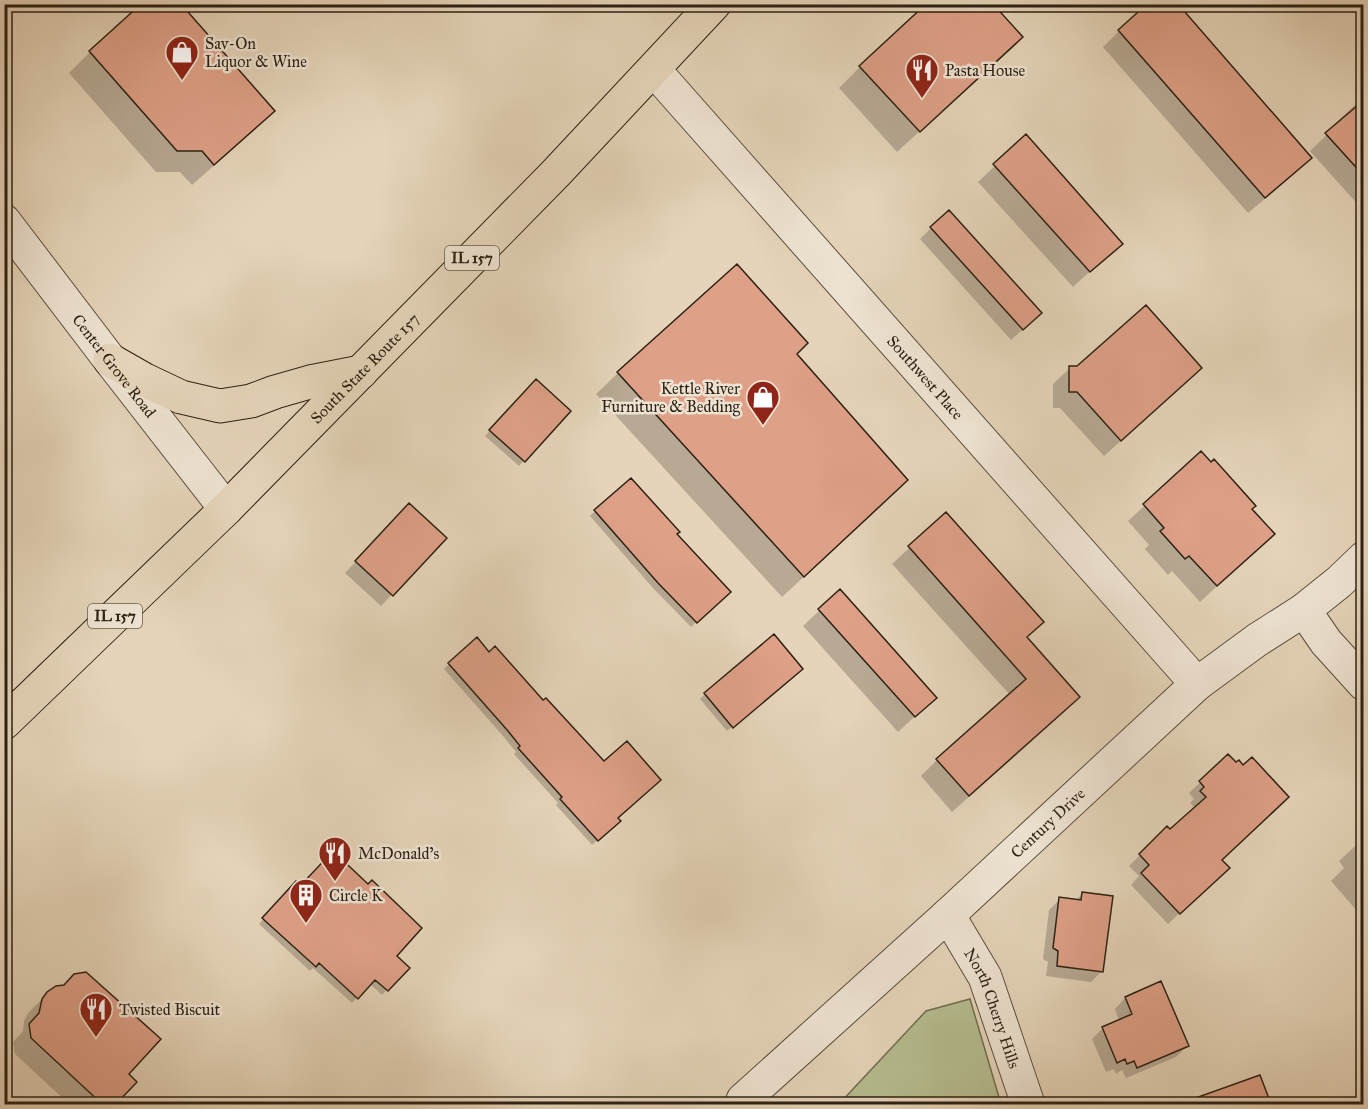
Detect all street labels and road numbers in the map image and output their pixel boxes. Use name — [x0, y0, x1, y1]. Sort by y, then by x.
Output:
road number: IL 157 — [445, 246, 499, 270]
street label: South State Route 157 — [306, 309, 423, 428]
street label: Center Grove Road — [68, 310, 160, 421]
street label: Southwest Place — [883, 331, 968, 424]
road number: IL 157 — [88, 604, 142, 628]
street label: Century Drive — [1007, 784, 1089, 862]
street label: North Cherry Hills — [960, 945, 1024, 1071]

